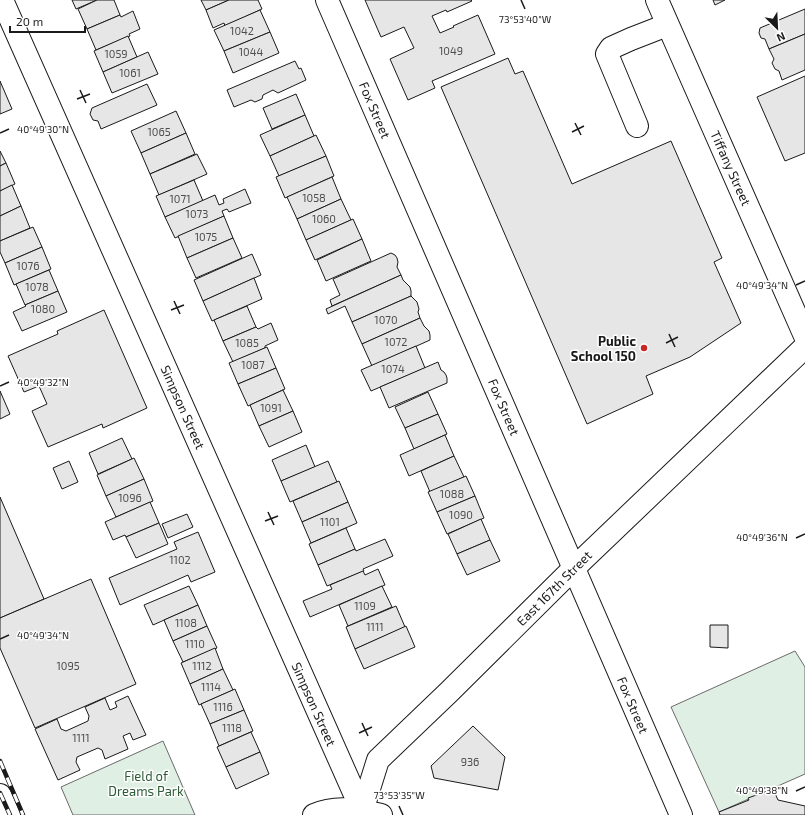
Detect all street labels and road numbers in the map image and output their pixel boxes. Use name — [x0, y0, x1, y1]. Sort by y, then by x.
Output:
street label: Fox Street — [356, 79, 394, 141]
street label: Tiffany Street — [707, 128, 755, 208]
street label: Simpson Street — [157, 363, 209, 451]
street label: Fox Street — [485, 376, 523, 438]
street label: East 167th Street — [513, 547, 595, 629]
street label: Simpson Street — [288, 660, 340, 748]
street label: Fox Street — [614, 674, 652, 736]

